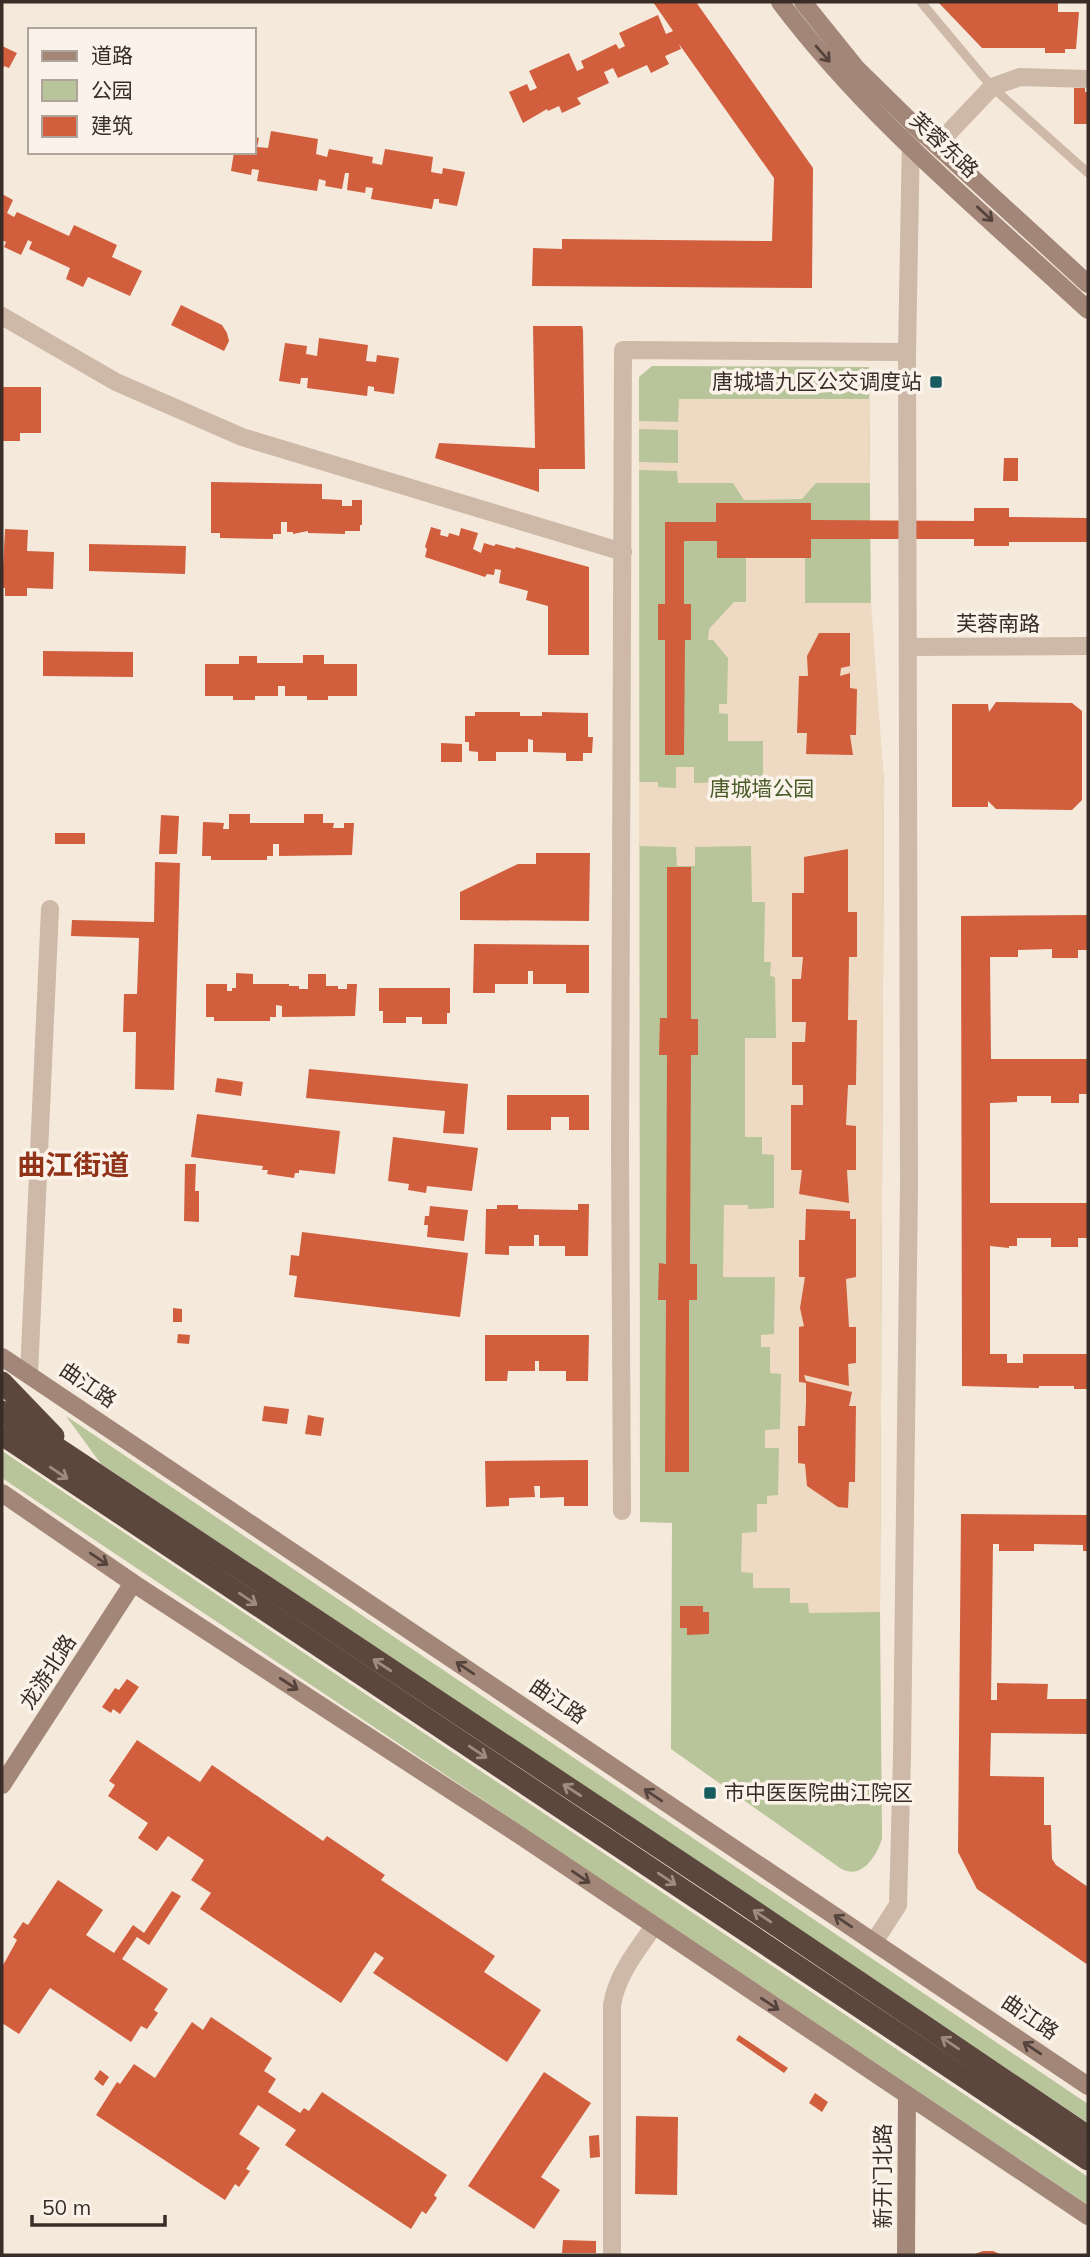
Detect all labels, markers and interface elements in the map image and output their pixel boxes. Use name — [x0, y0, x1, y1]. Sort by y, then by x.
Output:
legend — [28, 28, 256, 154]
text: 道路 — [91, 42, 133, 68]
one-way arrow — [815, 45, 831, 63]
text: 公园 — [91, 77, 133, 103]
street label: 芙蓉东路 — [905, 106, 984, 182]
text: 建筑 — [91, 112, 133, 138]
one-way arrow — [976, 206, 993, 223]
place label: 唐城墙九区公交调度站 — [712, 368, 922, 394]
marker: 唐城墙九区公交调度站 — [928, 374, 944, 390]
street label: 芙蓉南路 — [956, 610, 1040, 636]
park label: 唐城墙公园 — [710, 775, 815, 801]
district label: 曲江街道 — [17, 1147, 129, 1182]
street label: 曲江路 — [55, 1356, 122, 1413]
one-way arrow — [48, 1466, 68, 1480]
one-way arrow — [89, 1552, 108, 1566]
one-way arrow — [238, 1592, 257, 1606]
street label: 龙游北路 — [13, 1629, 81, 1714]
one-way arrow — [373, 1657, 393, 1671]
one-way arrow — [456, 1661, 475, 1675]
street label: 曲江路 — [525, 1672, 592, 1729]
one-way arrow — [278, 1678, 298, 1692]
one-way arrow — [467, 1746, 487, 1760]
place label: 市中医医院曲江院区 — [724, 1779, 913, 1805]
one-way arrow — [563, 1783, 582, 1797]
marker: 市中医医院曲江院区 — [702, 1785, 718, 1801]
one-way arrow — [644, 1788, 664, 1802]
one-way arrow — [571, 1870, 590, 1884]
one-way arrow — [657, 1872, 676, 1886]
one-way arrow — [753, 1909, 772, 1923]
one-way arrow — [833, 1914, 853, 1928]
street label: 曲江路 — [997, 1988, 1064, 2045]
one-way arrow — [760, 1997, 779, 2011]
one-way arrow — [941, 2036, 961, 2050]
one-way arrow — [1022, 2041, 1042, 2055]
street label: 新开门北路 — [869, 2124, 895, 2229]
scale bar — [32, 2184, 164, 2228]
text: 50 m — [42, 2194, 91, 2220]

